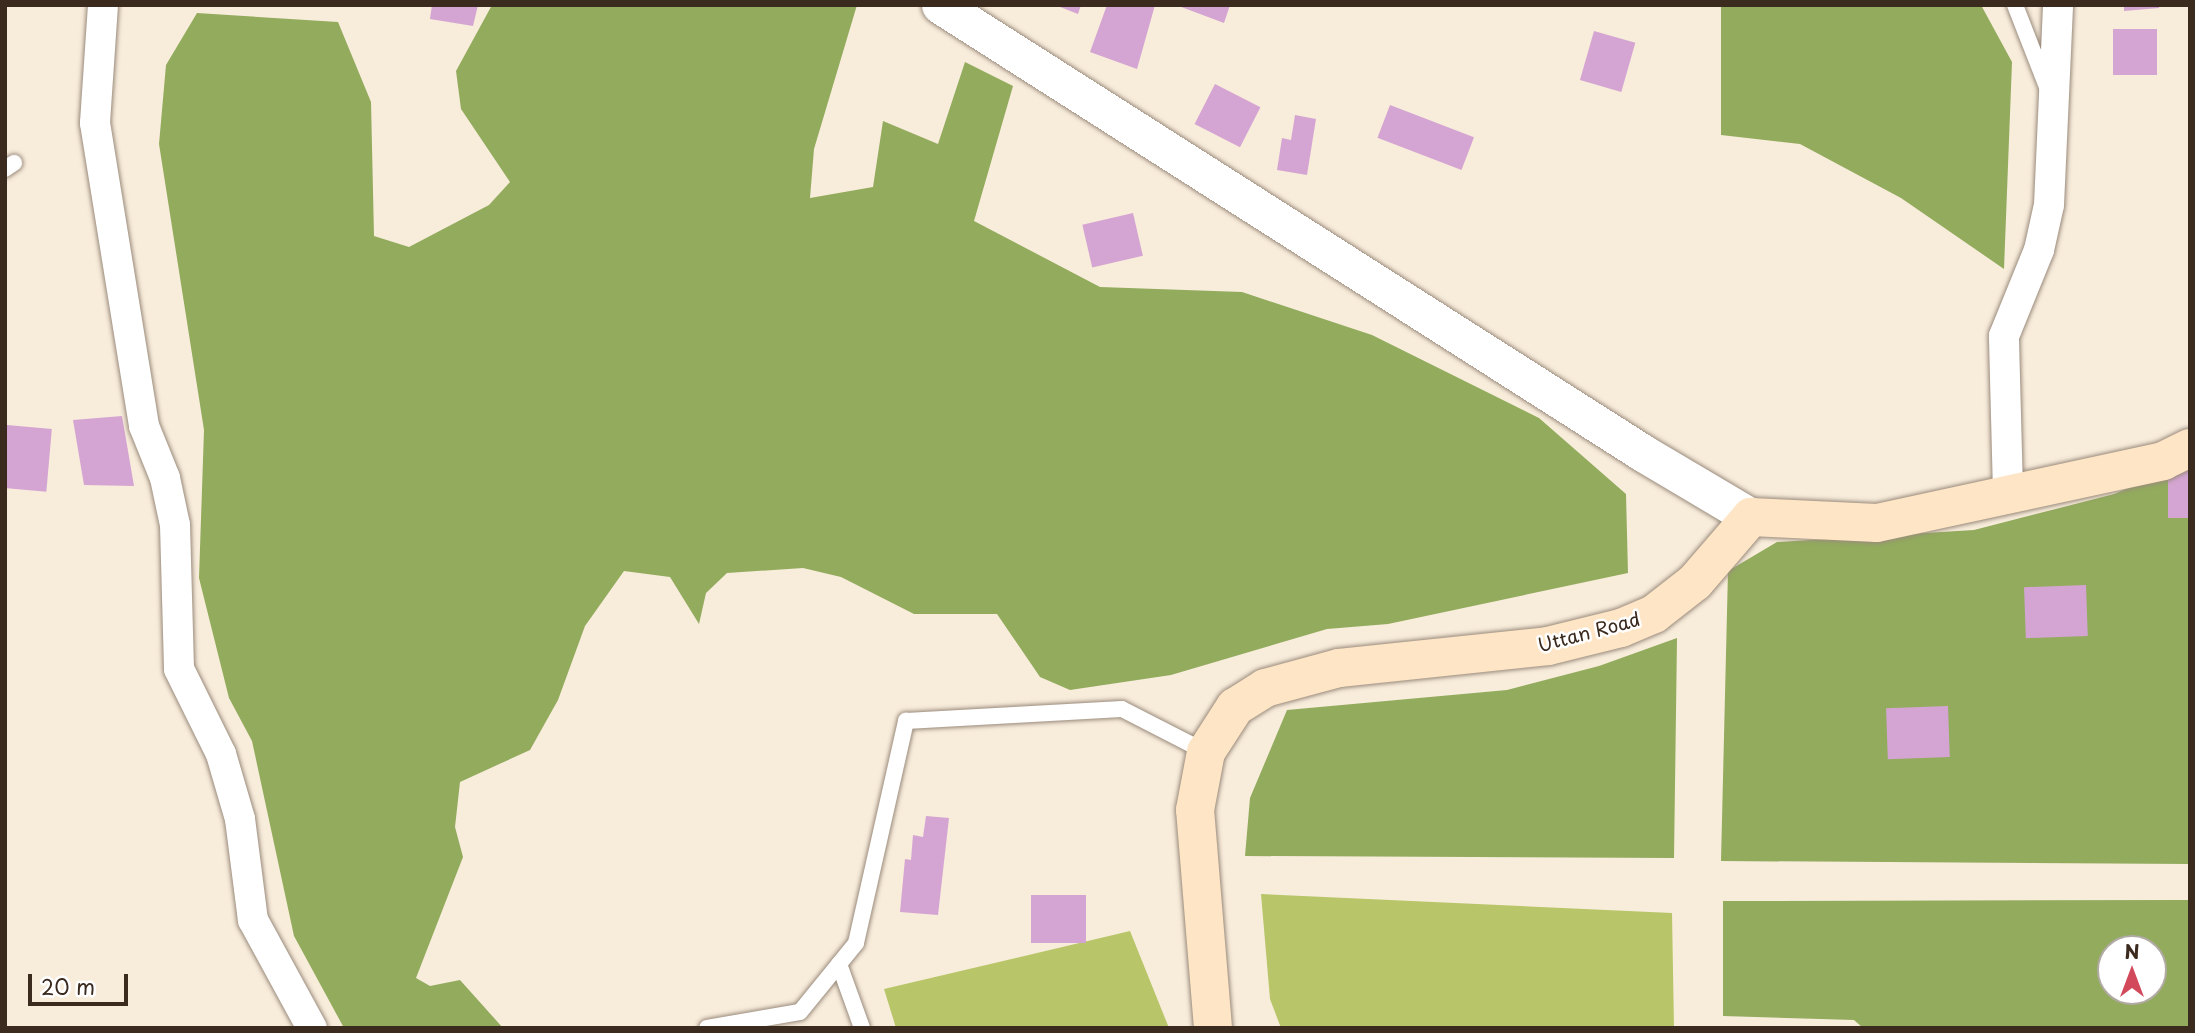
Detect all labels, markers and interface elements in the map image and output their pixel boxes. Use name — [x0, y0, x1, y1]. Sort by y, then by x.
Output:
street label: Uttan Road — [1535, 607, 1643, 657]
north arrow — [2097, 935, 2167, 1005]
text: N — [2124, 937, 2140, 965]
scale bar — [32, 960, 131, 1004]
text: 20 m — [41, 970, 95, 1002]

